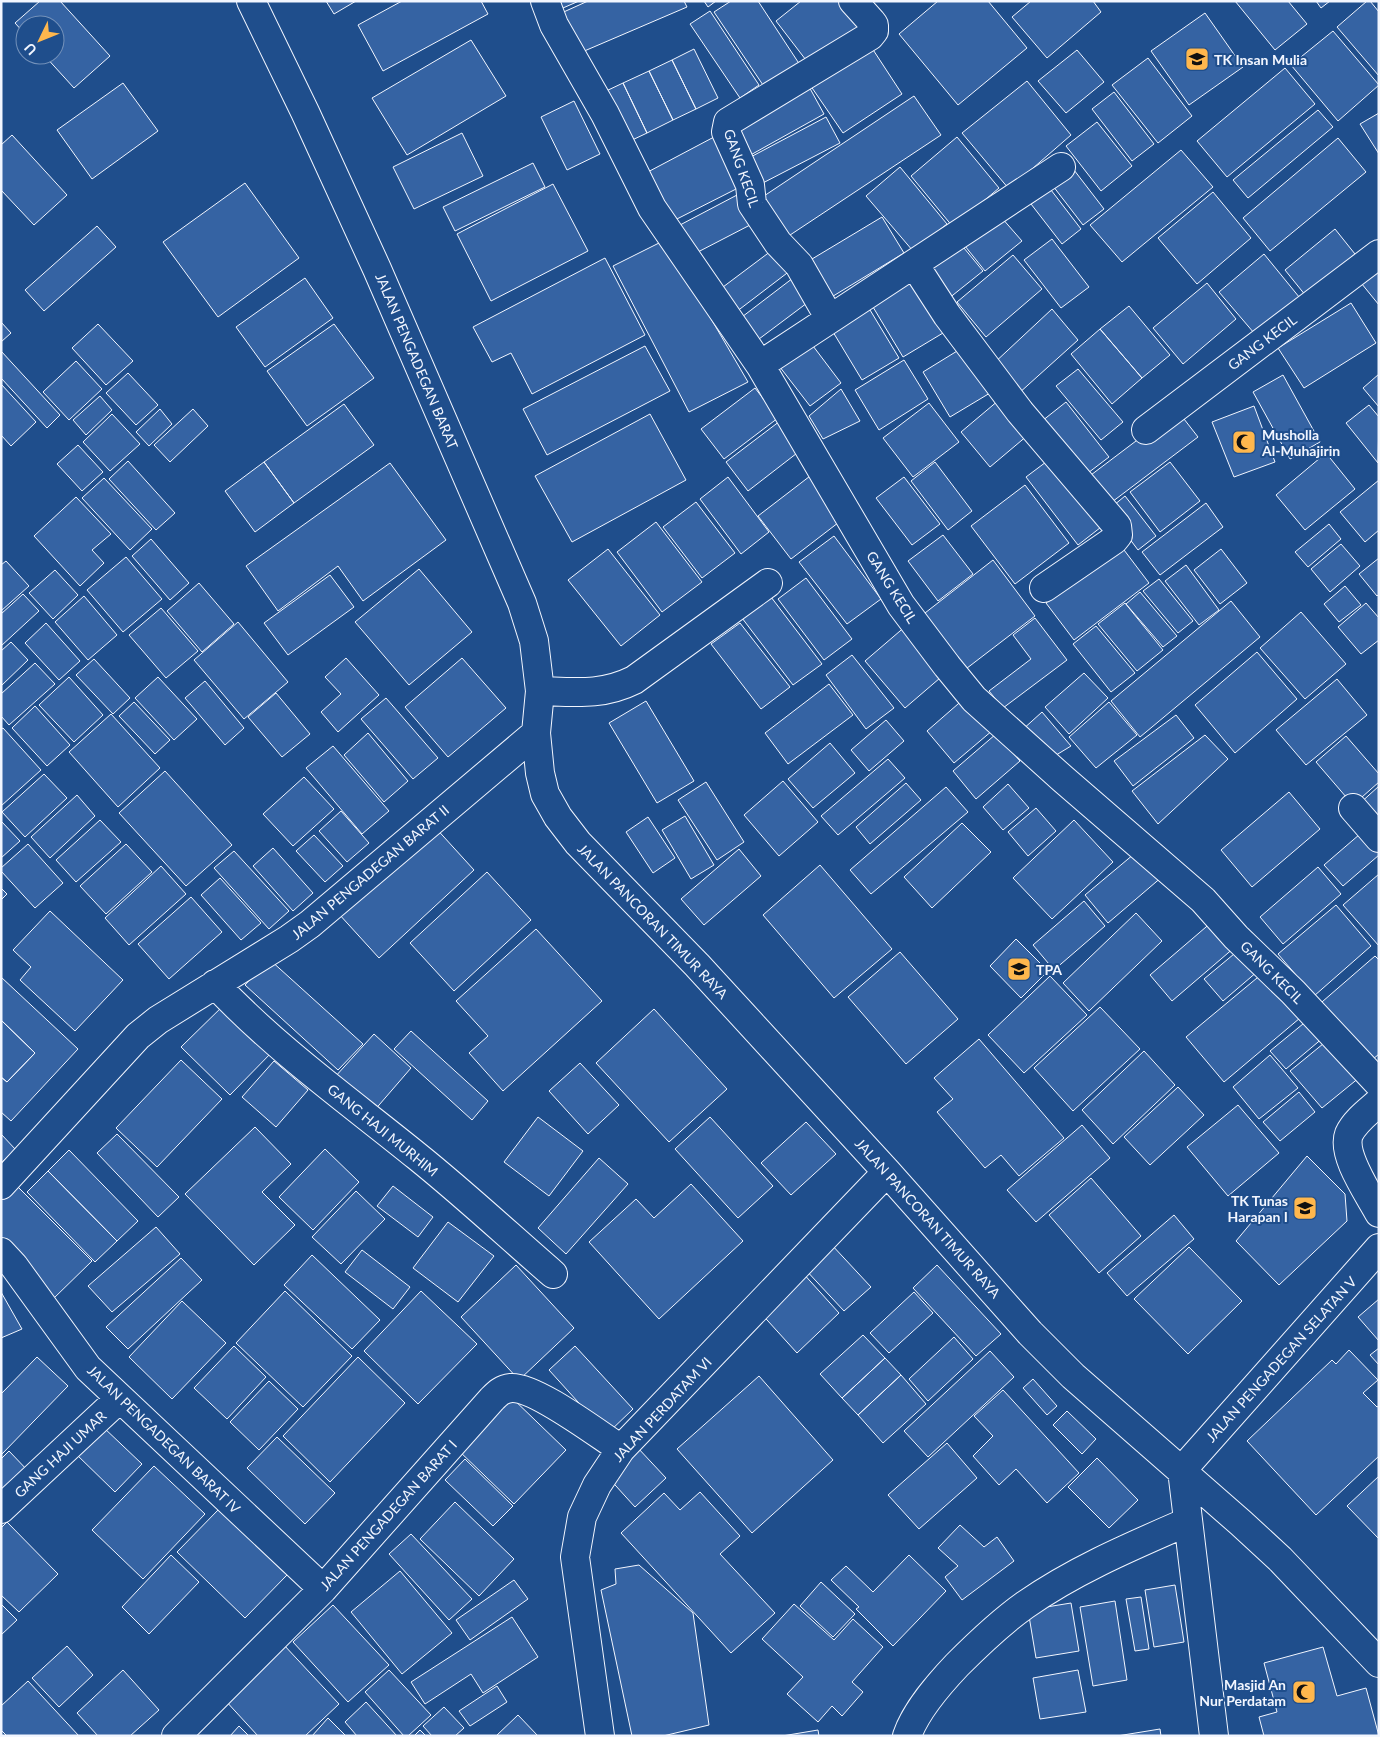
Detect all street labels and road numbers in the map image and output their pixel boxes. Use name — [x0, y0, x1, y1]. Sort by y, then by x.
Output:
street label: GANG KECIL — [721, 127, 763, 209]
street label: JALAN PENGADEGAN BARAT — [372, 271, 462, 452]
street label: GANG KECIL — [1224, 311, 1300, 373]
street label: GANG KECIL — [863, 548, 921, 626]
street label: JALAN PENGADEGAN BARAT II — [288, 801, 452, 943]
street label: JALAN PANCORAN TIMUR RAYA — [574, 840, 732, 1002]
street label: GANG KECIL — [1237, 937, 1307, 1007]
street label: GANG HAJI MURHIM — [324, 1080, 442, 1180]
street label: JALAN PANCORAN TIMUR RAYA — [852, 1135, 1005, 1302]
street label: JALAN PENGADEGAN SELATAN V — [1202, 1272, 1360, 1445]
street label: JALAN PERDATAM VI — [609, 1353, 715, 1465]
street label: JALAN PENGADEGAN BARAT IV — [84, 1361, 244, 1517]
street label: GANG HAJI UMAR — [11, 1407, 110, 1501]
street label: JALAN PENGADEGAN BARAT I — [316, 1436, 460, 1594]

